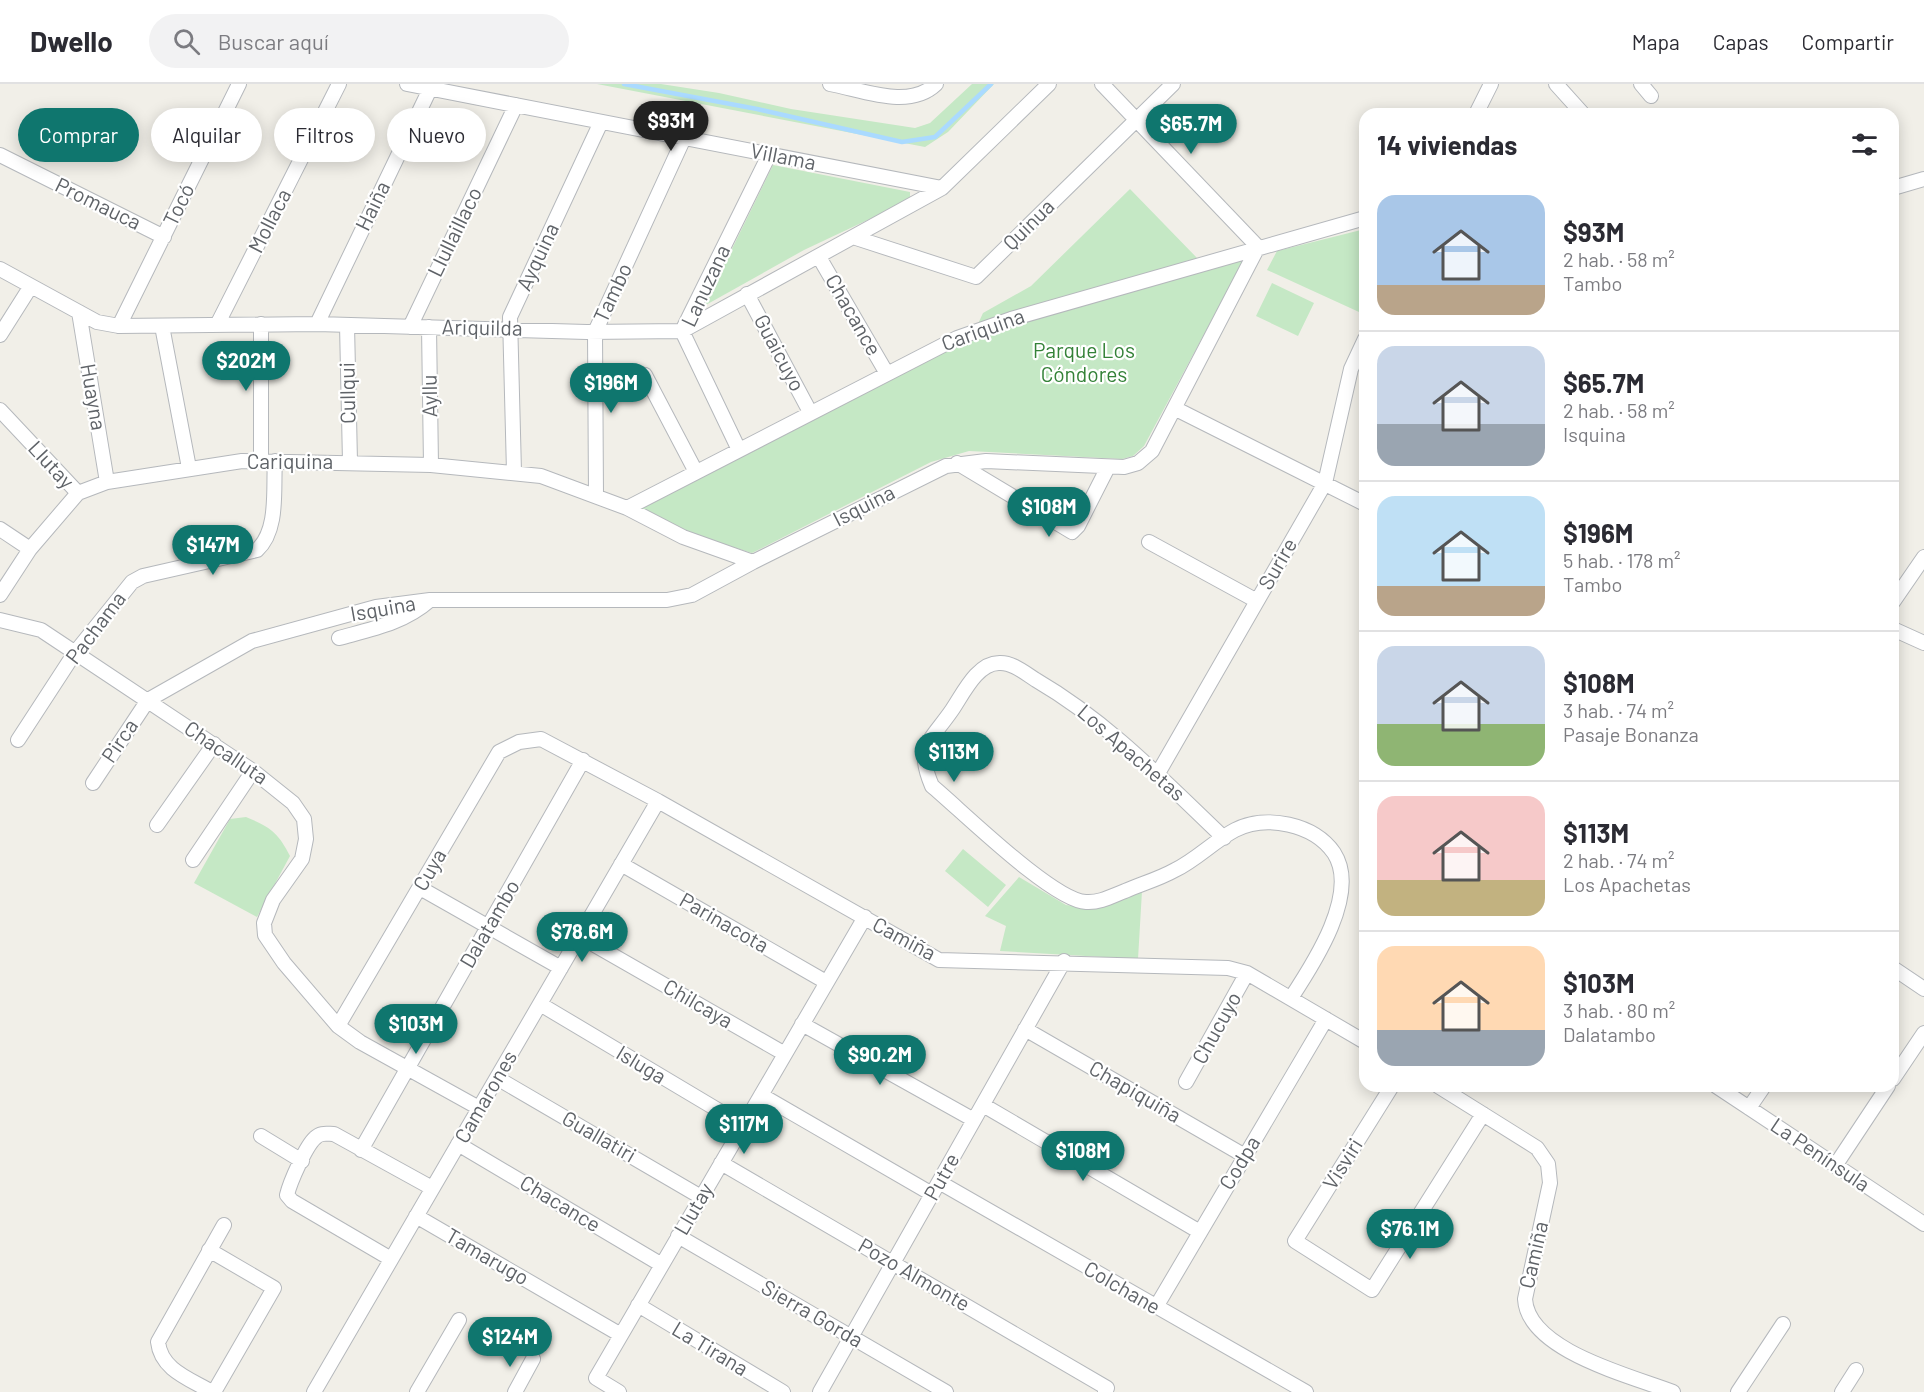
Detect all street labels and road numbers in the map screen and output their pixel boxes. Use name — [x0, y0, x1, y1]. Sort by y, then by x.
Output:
street label: Villama — [748, 137, 818, 174]
street label: Promauca — [52, 171, 146, 234]
street label: Haiña — [349, 177, 394, 234]
street label: Tocó — [157, 179, 199, 230]
street label: Llullaillaco — [421, 183, 486, 280]
street label: Mollaca — [242, 184, 295, 257]
street label: Quinua — [997, 193, 1059, 255]
street label: Ayquina — [510, 219, 563, 294]
street label: Lanuzana — [675, 240, 734, 330]
street label: Tambo — [587, 259, 636, 326]
street label: Chacance — [821, 269, 888, 359]
street label: Cariquina — [938, 302, 1027, 355]
street label: Guaicuyo — [750, 310, 811, 395]
street label: Ariquilda — [441, 313, 523, 340]
street label: Huayna — [76, 361, 113, 432]
street label: Cullqui — [333, 362, 360, 424]
street label: Ayllu — [416, 374, 441, 418]
street label: Llutay — [24, 435, 81, 493]
street label: Cariquina — [247, 448, 333, 473]
street label: Isquina — [828, 479, 898, 531]
street label: Surire — [1252, 533, 1301, 593]
street label: Pachama — [59, 586, 130, 668]
street label: Isquina — [348, 589, 417, 626]
street label: Los Apachetas — [1073, 698, 1191, 805]
street label: Pirca — [95, 714, 142, 767]
street label: Chacalluta — [180, 715, 274, 789]
street label: Cuya — [407, 844, 451, 895]
street label: Dalatambo — [453, 875, 524, 972]
street label: Parinacota — [676, 886, 774, 957]
street label: Camiña — [869, 911, 941, 965]
street label: Chilcaya — [660, 973, 738, 1033]
street label: Chucuyo — [1186, 987, 1246, 1068]
street label: Isluga — [612, 1039, 671, 1088]
street label: Camarones — [448, 1046, 521, 1147]
street label: Chapiquiña — [1085, 1054, 1186, 1127]
street label: Guallatiri — [558, 1105, 641, 1167]
street label: La Península — [1767, 1111, 1875, 1196]
street label: Codpa — [1213, 1131, 1264, 1194]
street label: Visviri — [1316, 1133, 1367, 1193]
street label: Putre — [918, 1148, 964, 1204]
street label: Chacance — [516, 1169, 606, 1237]
street label: Llutay — [668, 1178, 718, 1239]
street label: Camiña — [1513, 1219, 1552, 1291]
street label: Tamarugo — [442, 1222, 534, 1290]
street label: Pozo Almonte — [855, 1232, 975, 1316]
street label: Colchane — [1080, 1255, 1166, 1319]
street label: Sierra Gorda — [758, 1274, 868, 1352]
street label: La Tirana — [668, 1315, 753, 1380]

